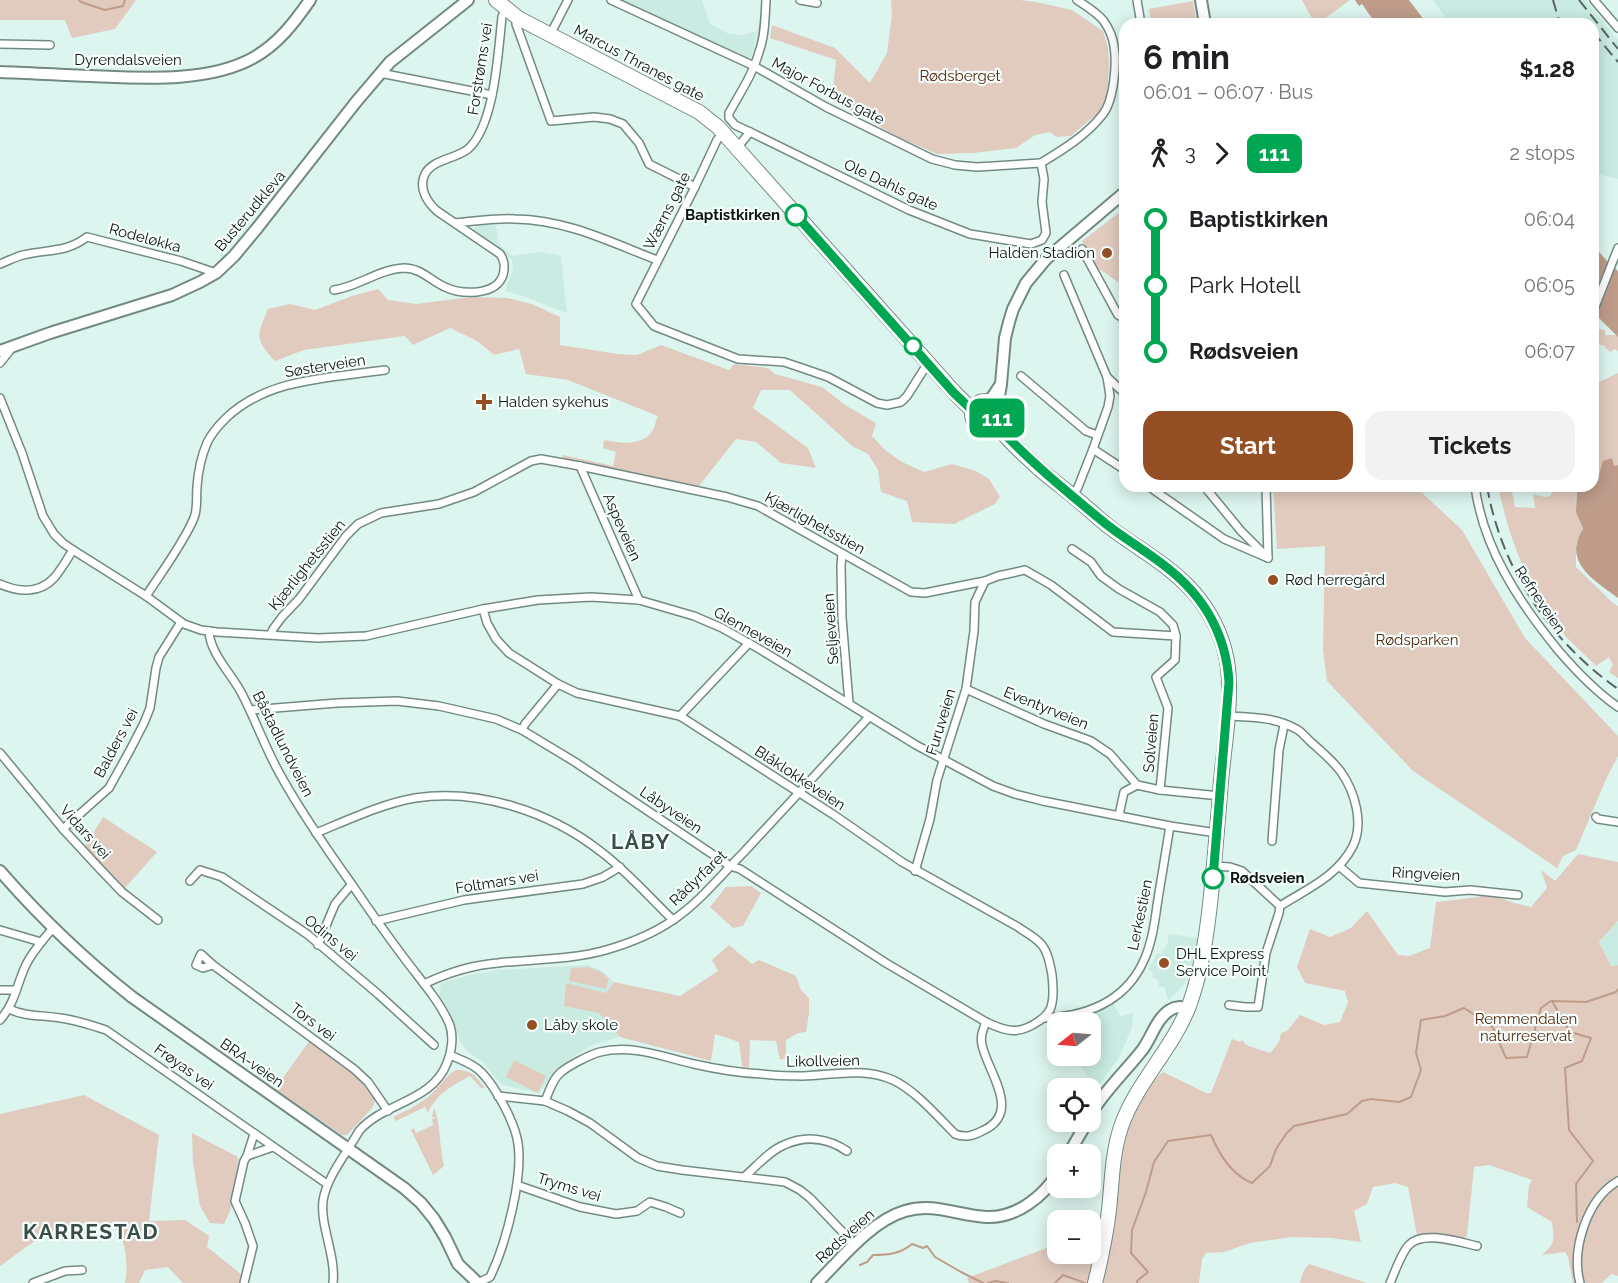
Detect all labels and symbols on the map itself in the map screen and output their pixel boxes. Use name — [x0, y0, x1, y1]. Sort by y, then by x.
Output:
street label: Marcus Thranes gate — [571, 21, 707, 105]
street label: Forstrøms vei — [464, 22, 496, 116]
street label: Dyrendalsveien — [74, 51, 182, 69]
street label: Major Forbus gate — [769, 54, 888, 128]
park label: Rødsberget — [919, 67, 1001, 85]
street label: Ole Dahls gate — [841, 155, 941, 215]
street label: Busterudkleva — [211, 167, 289, 255]
street label: Wærns gate — [640, 169, 694, 253]
marker: Baptistkirken — [785, 204, 807, 226]
place label: Baptistkirken — [685, 206, 780, 224]
street label: Rodeløkka — [107, 220, 183, 256]
place label: Halden Stadion — [989, 244, 1095, 262]
marker: Halden Stadion — [1100, 246, 1114, 260]
unlabelled marker — [904, 337, 922, 355]
street label: Søsterveien — [283, 351, 367, 381]
marker: Halden sykehus — [475, 393, 493, 411]
place label: Halden sykehus — [498, 393, 608, 411]
line badge: 111 — [962, 398, 1032, 438]
street label: Kjærlighetsstien — [762, 488, 868, 558]
street label: Aspeveien — [599, 490, 645, 564]
street label: Kjærlighetsstien — [265, 516, 349, 614]
street label: Refneveien — [1511, 563, 1569, 637]
place label: Rød herregård — [1285, 571, 1385, 589]
marker: Rød herregård — [1266, 573, 1280, 587]
street label: Seljeveien — [820, 593, 842, 665]
street label: Glenneveien — [711, 603, 795, 661]
park label: Rødsparken — [1376, 631, 1458, 649]
street label: Eventyrveien — [1001, 683, 1091, 733]
street label: Furuveien — [922, 686, 960, 758]
street label: Båstadlundveien — [249, 688, 317, 800]
street label: Balders vei — [90, 705, 142, 781]
street label: Solveien — [1139, 713, 1163, 773]
street label: Blåklokkeveien — [751, 742, 849, 814]
street label: Låbyveien — [636, 783, 706, 837]
street label: Vidars vei — [56, 801, 114, 863]
district label: LÅBY — [611, 829, 671, 854]
street label: Rådyrfaret — [666, 846, 730, 910]
street label: Ringveien — [1391, 863, 1461, 885]
street label: Foltmars vei — [454, 867, 540, 897]
marker: Rødsveien — [1202, 867, 1224, 889]
place label: Rødsveien — [1230, 869, 1305, 887]
street label: Lerkestien — [1124, 878, 1156, 952]
street label: Odins vei — [301, 911, 361, 965]
place label: DHL Express Service Point — [1176, 945, 1266, 980]
marker: DHL Express Service Point — [1157, 956, 1171, 970]
street label: Tors vei — [287, 999, 339, 1045]
park label: Remmendalen naturreservat — [1475, 1010, 1577, 1045]
north arrow — [1047, 1012, 1101, 1066]
place label: Låby skole — [544, 1016, 618, 1034]
marker: Låby skole — [525, 1018, 539, 1032]
street label: BRA-veien — [217, 1035, 287, 1091]
street label: Frøyas vei — [151, 1040, 217, 1094]
street label: Likollveien — [786, 1051, 860, 1071]
street label: Tryms vei — [535, 1169, 603, 1205]
street label: Rødsveien — [812, 1205, 878, 1267]
district label: KARRESTAD — [23, 1219, 159, 1244]

